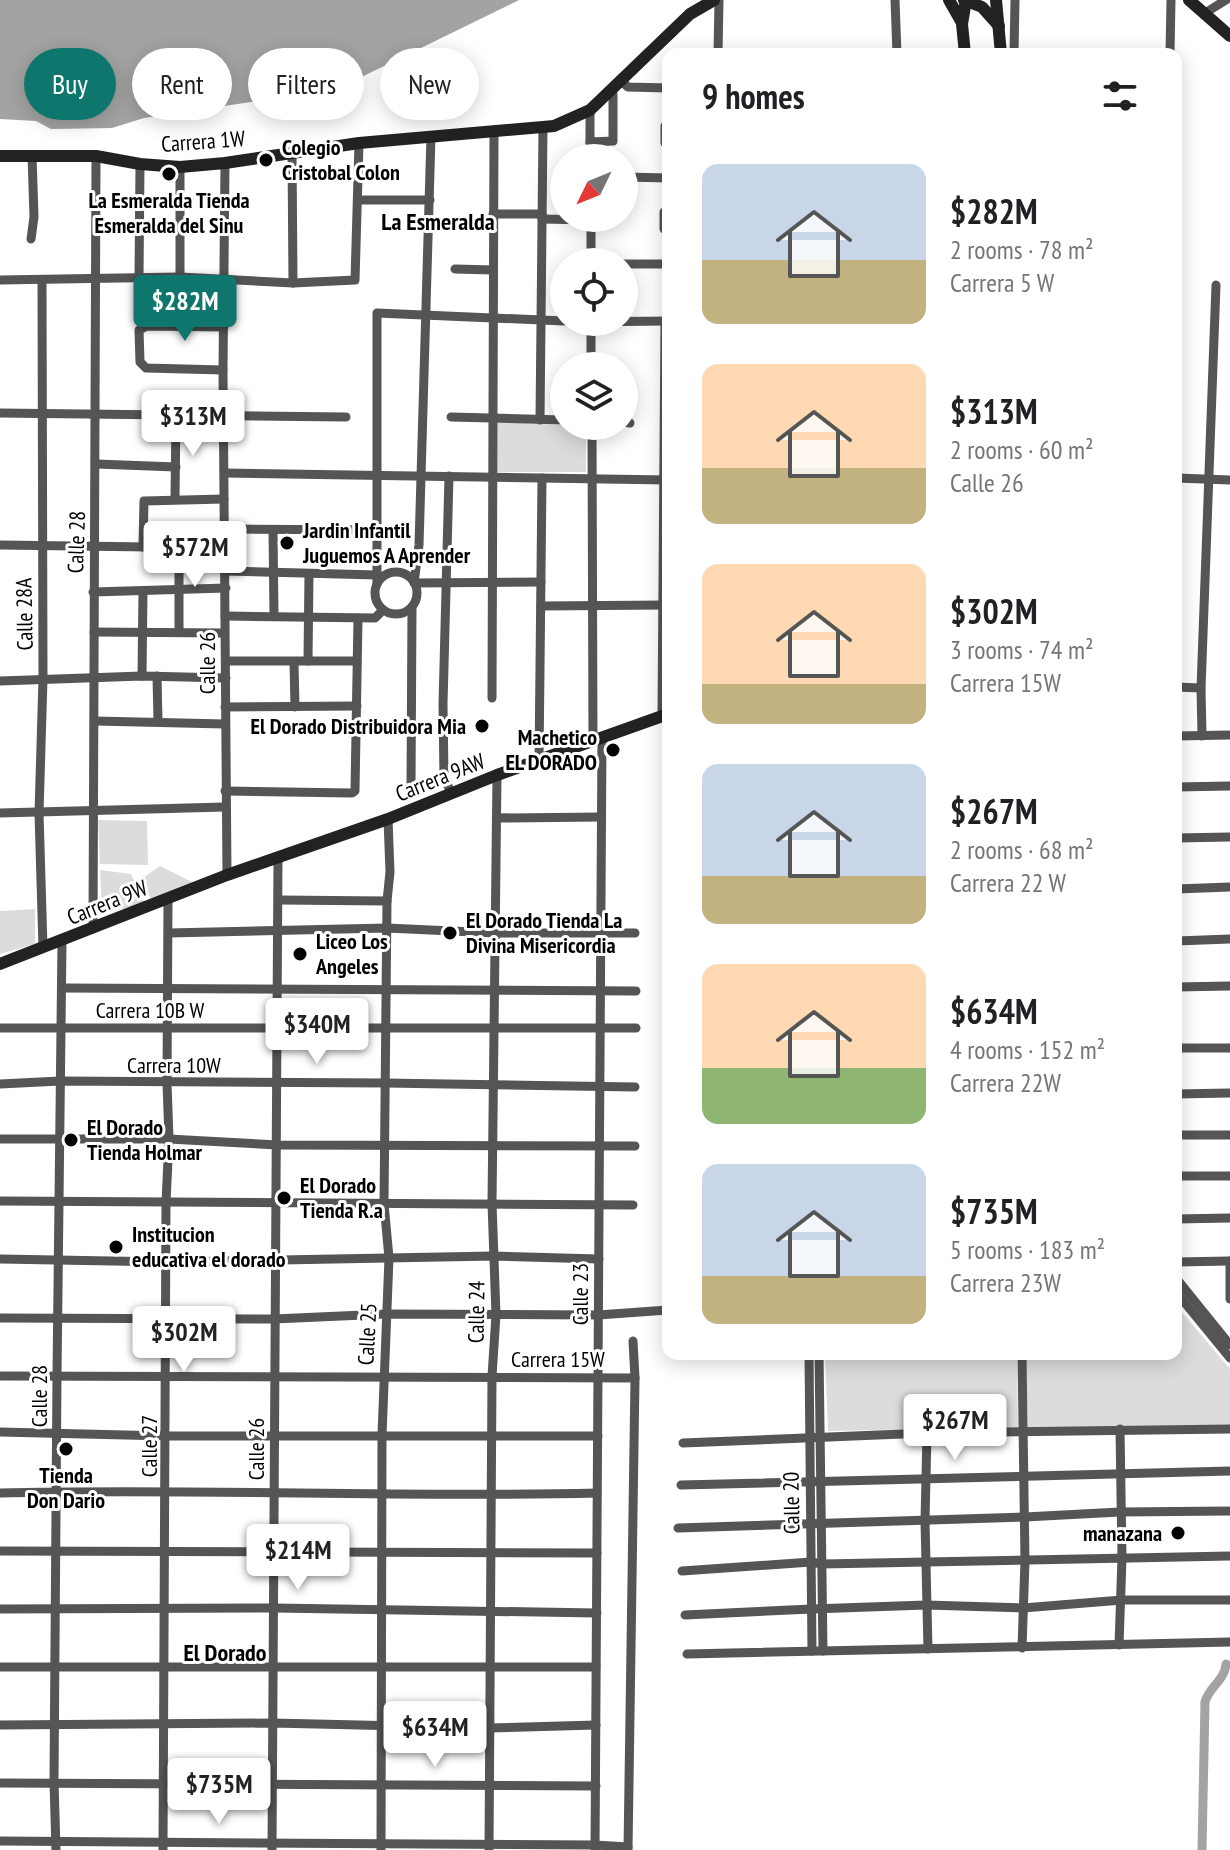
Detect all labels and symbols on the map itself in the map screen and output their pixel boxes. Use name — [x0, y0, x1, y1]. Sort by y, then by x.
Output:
street label: Carrera 1W — [160, 124, 246, 158]
place label: Colegio Cristobal Colon — [282, 133, 400, 186]
north arrow — [550, 144, 638, 232]
marker: Colegio Cristobal Colon — [257, 151, 275, 169]
marker: La Esmeralda Tienda Esmeralda del Sinu — [160, 165, 178, 183]
place label: La Esmeralda Tienda Esmeralda del Sinu — [88, 186, 250, 239]
district label: La Esmeralda — [381, 206, 495, 237]
pin: $282M — [129, 275, 241, 343]
pin: $313M — [137, 390, 249, 458]
street label: Calle 28 — [61, 510, 91, 574]
place label: Jardin Infantil Juguemos A Aprender — [302, 516, 471, 569]
pin: $572M — [139, 521, 251, 589]
marker: Jardin Infantil Juguemos A Aprender — [278, 534, 296, 552]
street label: Calle 28A — [9, 577, 39, 651]
street label: Calle 26 — [193, 632, 221, 694]
place label: El Dorado Distribuidora Mia — [251, 712, 466, 740]
marker: El Dorado Distribuidora Mia — [473, 717, 491, 735]
place label: Machetico EL DORADO — [505, 723, 597, 776]
marker: Machetico EL DORADO — [604, 741, 622, 759]
street label: Carrera 9AW — [391, 746, 489, 808]
street label: Carrera 9W — [63, 873, 151, 931]
place label: El Dorado Tienda La Divina Misericordia — [466, 906, 622, 959]
marker: El Dorado Tienda La Divina Misericordia — [441, 924, 459, 942]
place label: Liceo Los Angeles — [315, 927, 388, 980]
marker: Liceo Los Angeles — [291, 945, 309, 963]
street label: Carrera 10B W — [96, 996, 204, 1024]
pin: $340M — [261, 998, 373, 1066]
street label: Carrera 10W — [127, 1051, 221, 1079]
place label: El Dorado Tienda Holmar — [87, 1113, 203, 1166]
marker: El Dorado Tienda Holmar — [62, 1131, 80, 1149]
place label: El Dorado Tienda R.a — [300, 1171, 383, 1224]
marker: El Dorado Tienda R.a — [275, 1189, 293, 1207]
place label: Institucion educativa el dorado — [132, 1220, 286, 1273]
marker: Institucion educativa el dorado — [107, 1238, 125, 1256]
street label: Calle 23 — [566, 1263, 594, 1325]
street label: Calle 24 — [461, 1280, 491, 1343]
street label: Calle 25 — [351, 1302, 383, 1366]
pin: $302M — [128, 1306, 240, 1374]
street label: Carrera 15W — [511, 1345, 605, 1373]
street label: Calle 28 — [25, 1365, 53, 1427]
pin: $267M — [899, 1394, 1011, 1462]
street label: Calle 27 — [135, 1415, 163, 1477]
street label: Calle 26 — [242, 1418, 270, 1480]
marker: Tienda Don Dario — [57, 1440, 75, 1458]
place label: Tienda Don Dario — [27, 1461, 105, 1514]
street label: Calle 20 — [776, 1471, 806, 1534]
place label: manazana — [1083, 1519, 1162, 1547]
pin: $214M — [242, 1524, 354, 1592]
marker: manazana — [1169, 1524, 1187, 1542]
district label: El Dorado — [184, 1637, 267, 1668]
pin: $634M — [379, 1701, 491, 1769]
pin: $735M — [163, 1758, 275, 1826]

